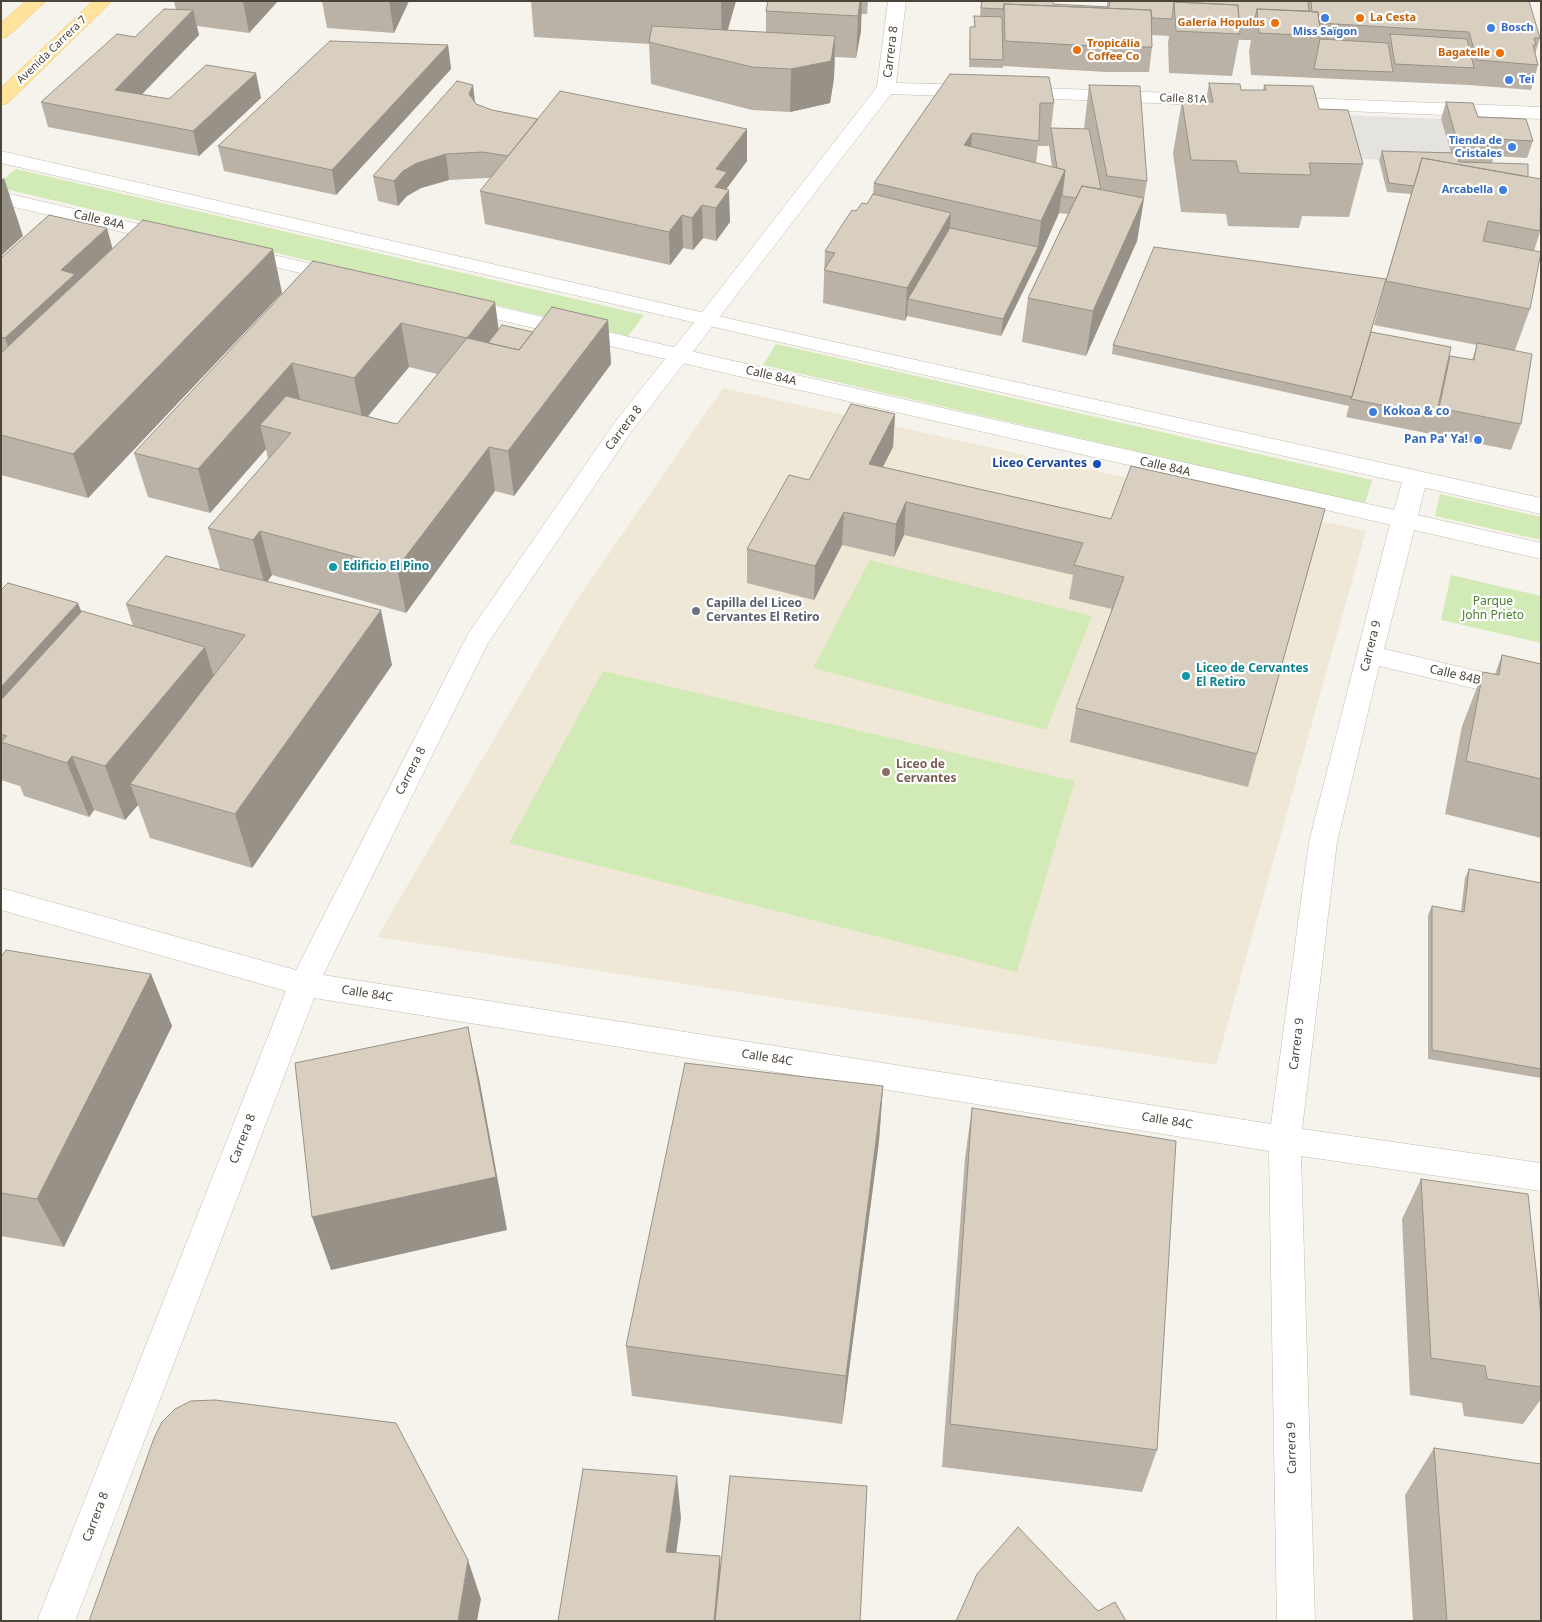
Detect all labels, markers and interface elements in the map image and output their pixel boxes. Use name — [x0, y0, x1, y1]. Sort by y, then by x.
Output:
place label: La Cesta — [1370, 11, 1416, 25]
marker: Miss Saïgon — [1319, 12, 1331, 24]
marker: La Cesta — [1354, 12, 1366, 24]
street label: Avenida Carrera 7 — [14, 13, 90, 87]
place label: Galería Hopulus — [1178, 16, 1265, 30]
marker: Galería Hopulus — [1269, 17, 1281, 29]
place label: Bosch — [1501, 21, 1534, 35]
marker: Bosch — [1485, 22, 1497, 34]
street label: Carrera 8 — [881, 25, 901, 79]
place label: Miss Saïgon — [1293, 25, 1357, 39]
place label: Tropicália Coffee Co — [1087, 37, 1140, 63]
marker: Tropicália Coffee Co — [1071, 44, 1083, 56]
place label: Bagatelle — [1438, 46, 1490, 60]
marker: Bagatelle — [1494, 47, 1506, 59]
place label: Tei — [1519, 73, 1534, 87]
marker: Tei — [1503, 74, 1515, 86]
street label: Calle 81A — [1159, 92, 1207, 106]
place label: Tienda de Cristales — [1449, 134, 1502, 160]
marker: Tienda de Cristales — [1506, 141, 1518, 153]
place label: Arcabella — [1442, 183, 1493, 197]
marker: Arcabella — [1497, 184, 1509, 196]
street label: Calle 84A — [72, 207, 126, 233]
street label: Calle 84A — [744, 363, 798, 389]
street label: Carrera 8 — [603, 403, 645, 453]
place label: Kokoa & co — [1383, 405, 1450, 419]
marker: Kokoa & co — [1367, 406, 1379, 418]
place label: Pan Pa' Ya! — [1404, 433, 1468, 447]
marker: Pan Pa' Ya! — [1472, 434, 1484, 446]
street label: Calle 84A — [1138, 454, 1192, 480]
place label: Liceo Cervantes — [992, 457, 1087, 471]
marker: Liceo Cervantes — [1091, 458, 1103, 470]
place label: Edificio El Pino — [343, 560, 429, 574]
marker: Edificio El Pino — [327, 561, 339, 573]
park label: Parque John Prieto — [1462, 595, 1524, 623]
place label: Capilla del Liceo Cervantes El Retiro — [706, 597, 819, 625]
marker: Capilla del Liceo Cervantes El Retiro — [690, 605, 702, 617]
street label: Carrera 9 — [1358, 619, 1384, 673]
place label: Liceo de Cervantes El Retiro — [1196, 662, 1309, 690]
street label: Calle 84B — [1428, 662, 1482, 688]
marker: Liceo de Cervantes El Retiro — [1180, 670, 1192, 682]
street label: Carrera 8 — [393, 744, 429, 798]
place label: Liceo de Cervantes — [896, 758, 956, 786]
marker: Liceo de Cervantes — [880, 766, 892, 778]
street label: Calle 84C — [340, 983, 394, 1005]
street label: Carrera 9 — [1287, 1017, 1307, 1071]
street label: Calle 84C — [740, 1047, 794, 1069]
street label: Calle 84C — [1140, 1110, 1194, 1132]
street label: Carrera 8 — [227, 1112, 259, 1166]
street label: Carrera 9 — [1284, 1422, 1300, 1474]
street label: Carrera 8 — [80, 1490, 112, 1544]

